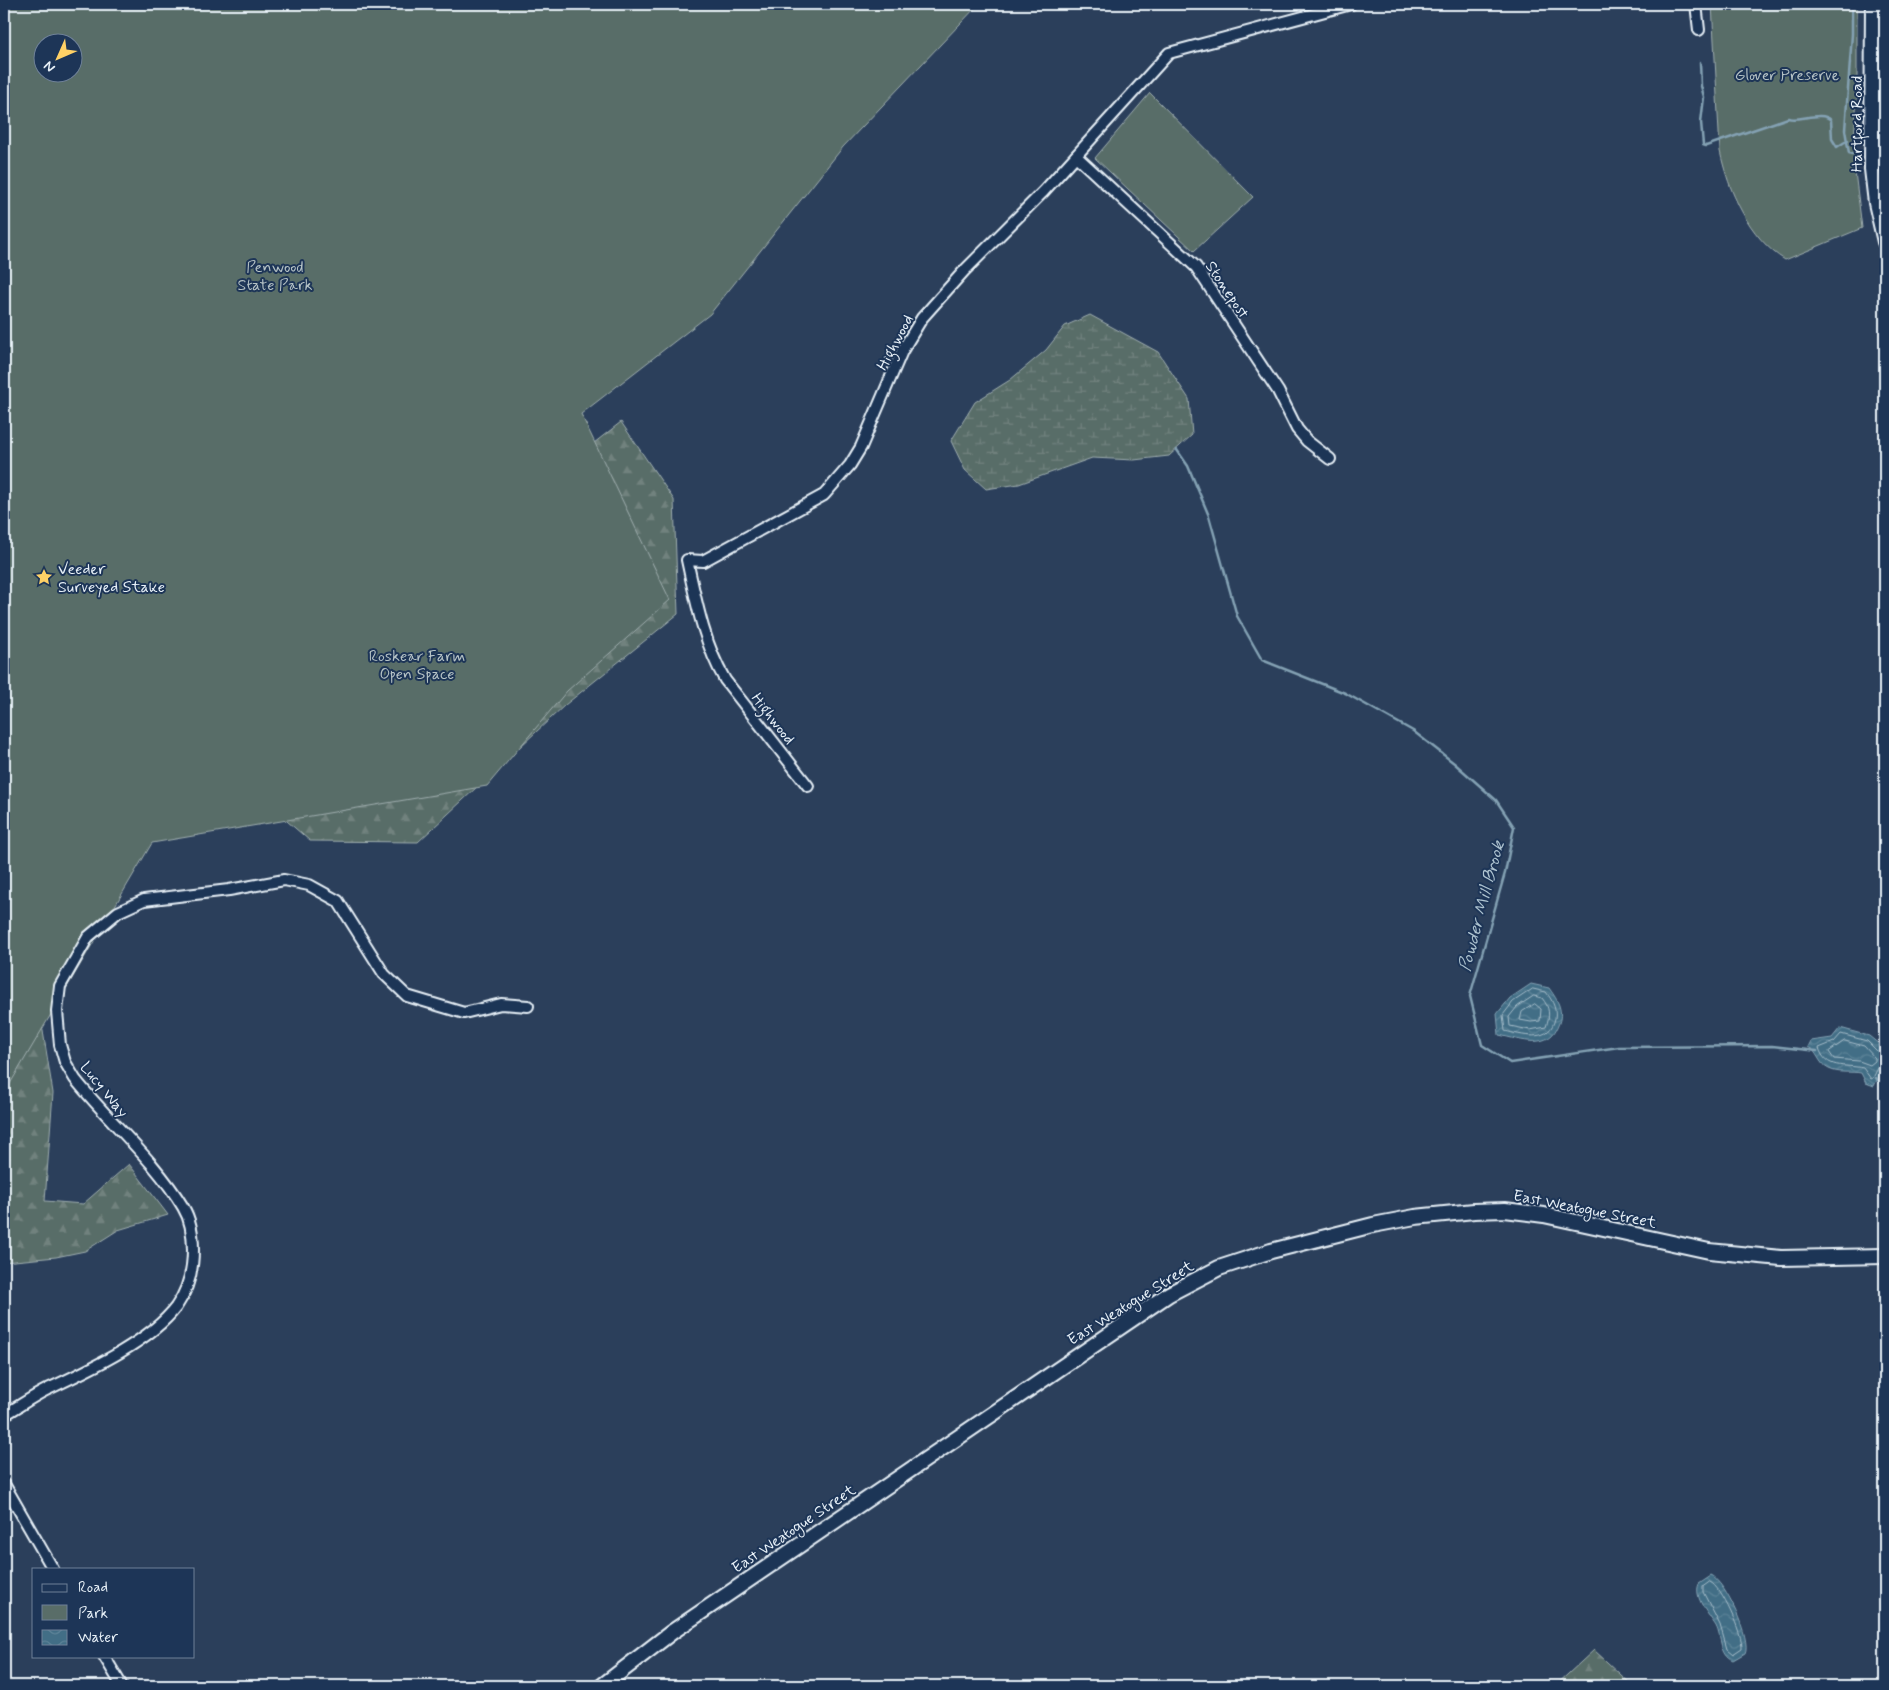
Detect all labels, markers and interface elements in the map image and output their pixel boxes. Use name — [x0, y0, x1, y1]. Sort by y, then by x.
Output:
north arrow — [32, 32, 82, 82]
text: N — [40, 57, 59, 76]
park label: Glover Preserve — [1735, 65, 1840, 86]
street label: Hartford Road — [1847, 76, 1870, 172]
park label: Penwood State Park — [238, 257, 313, 296]
street label: Stonepost — [1200, 257, 1254, 323]
street label: Highwood — [872, 311, 920, 375]
place label: Veeder Surveyed Stake — [58, 559, 165, 598]
place icon: Veeder Surveyed Stake — [34, 567, 54, 587]
park label: Roskear Farm Open Space — [369, 646, 465, 685]
street label: Highwood — [745, 689, 800, 750]
water label: Powder Mill Brook — [1453, 838, 1511, 974]
street label: Lucy Way — [75, 1058, 133, 1122]
street label: East Weatogue Street — [1511, 1185, 1659, 1235]
street label: East Weatogue Street — [1064, 1256, 1199, 1352]
street label: East Weatogue Street — [728, 1480, 861, 1579]
legend — [32, 1568, 195, 1658]
text: Road — [78, 1578, 108, 1598]
text: Park — [78, 1604, 108, 1624]
text: Water — [78, 1628, 118, 1648]

